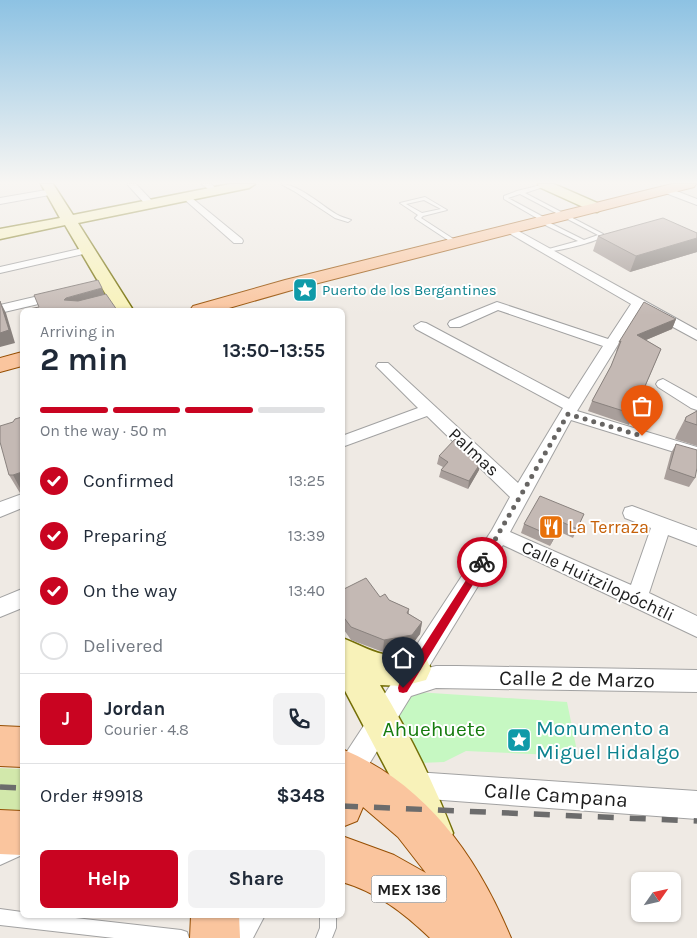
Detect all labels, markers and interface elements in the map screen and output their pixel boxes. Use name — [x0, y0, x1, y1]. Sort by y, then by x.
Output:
place icon: Puerto de los Bergantines — [292, 277, 318, 303]
place label: Puerto de los Bergantines — [322, 281, 497, 299]
text: Arriving in — [40, 322, 115, 341]
text: 13:50–13:55 — [222, 340, 325, 362]
text: 2 min — [40, 341, 128, 378]
pin — [621, 385, 663, 436]
icon: bag — [628, 392, 656, 420]
text: On the way · 50 m — [40, 421, 167, 440]
street label: Palmas — [444, 423, 504, 481]
icon: check — [40, 467, 68, 495]
text: Confirmed — [83, 470, 174, 492]
text: 13:25 — [288, 471, 325, 490]
restaurant icon: La Terraza — [538, 514, 564, 540]
place label: La Terraza — [568, 516, 649, 538]
icon: check — [40, 522, 68, 550]
text: Preparing — [83, 525, 166, 547]
text: 13:39 — [288, 526, 325, 545]
street label: Calle Huitzilopóchtli — [518, 536, 678, 626]
courier — [457, 537, 507, 587]
icon: bike — [468, 548, 496, 576]
icon: check — [40, 577, 68, 605]
text: On the way — [83, 580, 177, 602]
text: 13:40 — [288, 581, 325, 600]
text: Delivered — [83, 635, 163, 657]
pin — [382, 637, 424, 688]
icon: home — [389, 644, 417, 672]
street label: Calle 2 de Marzo — [499, 666, 655, 692]
button: phone — [273, 693, 325, 745]
text: Jordan — [104, 698, 165, 720]
text: J — [62, 708, 70, 730]
place label: Monumento a Miguel Hidalgo — [536, 716, 680, 764]
park label: Ahuehuete — [382, 717, 486, 741]
text: Courier · 4.8 — [104, 720, 189, 739]
place icon: Monumento a Miguel Hidalgo — [506, 727, 532, 753]
street label: Calle Campana — [483, 778, 629, 812]
text: Order #9918 — [40, 785, 143, 807]
text: $348 — [277, 785, 325, 807]
button: Help — [40, 850, 178, 908]
button: Share — [188, 850, 325, 908]
north arrow — [631, 872, 681, 922]
map controls — [631, 872, 681, 922]
road number: MEX 136 — [372, 876, 446, 902]

